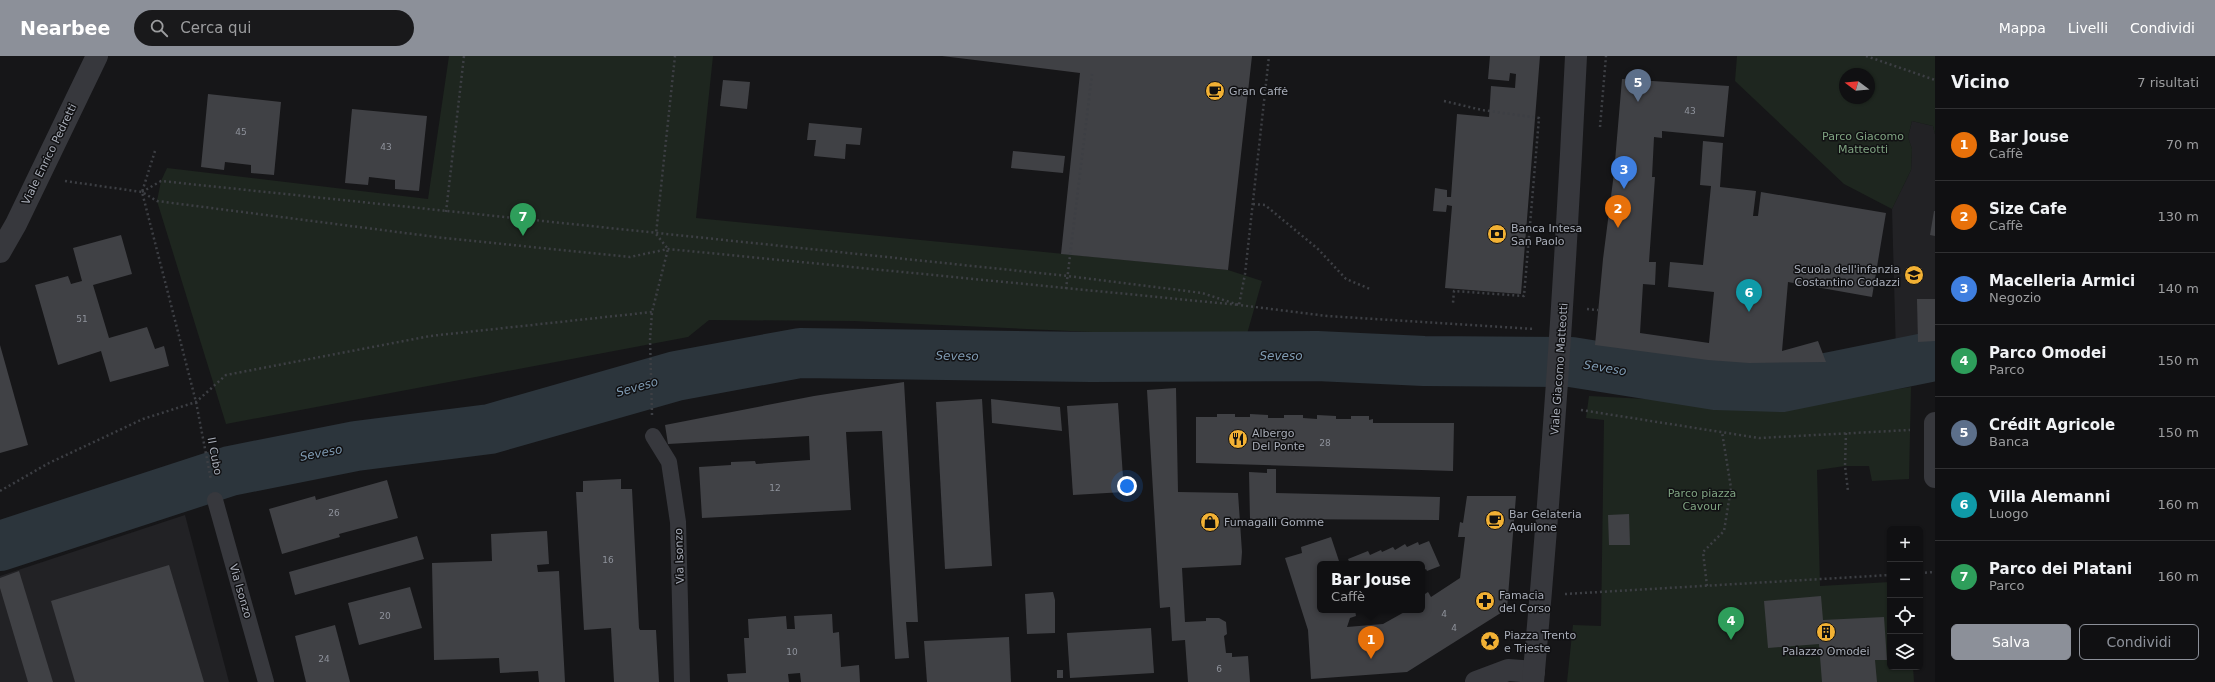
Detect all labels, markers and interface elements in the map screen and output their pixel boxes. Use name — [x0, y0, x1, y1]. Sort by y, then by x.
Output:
search box — [134, 10, 414, 46]
text: Nearbee — [20, 17, 110, 39]
icon: search — [148, 17, 170, 39]
text: Cerca qui — [180, 19, 251, 37]
text: Mappa — [1999, 20, 2046, 36]
text: Livelli — [2068, 20, 2108, 36]
text: Condividi — [2130, 20, 2195, 36]
north arrow — [1839, 68, 1875, 104]
pin: 5 — [1625, 69, 1651, 102]
text: Vicino — [1951, 72, 2009, 92]
text: 7 risultati — [2137, 75, 2199, 90]
cafe icon: Gran Caffė — [1204, 80, 1226, 102]
place label: Gran Caffė — [1229, 85, 1288, 98]
street label: Viale Enrico Pedretti — [19, 102, 80, 207]
house number: 43 — [1684, 106, 1696, 116]
house number: 45 — [235, 127, 247, 137]
text: Bar Jouse — [1989, 128, 2069, 146]
park label: Parco Giacomo Matteotti — [1822, 130, 1904, 156]
text: 1 — [1959, 137, 1969, 152]
text: 70 m — [2166, 137, 2199, 152]
house number: 43 — [380, 142, 392, 152]
text: Caffè — [1989, 146, 2023, 161]
pin: 3 — [1611, 156, 1637, 189]
pin: 2 — [1605, 195, 1631, 228]
text: Size Cafe — [1989, 200, 2067, 218]
pin: 7 — [510, 203, 536, 236]
text: 2 — [1959, 209, 1969, 224]
text: 130 m — [2157, 209, 2199, 224]
text: Caffè — [1989, 218, 2023, 233]
place label: Banca Intesa San Paolo — [1511, 222, 1582, 248]
bank icon: Banca Intesa San Paolo — [1486, 223, 1508, 245]
place label: Scuola dell'infanzia Costantino Codazzi — [1794, 263, 1900, 289]
school or university icon: Scuola dell'infanzia Costantino Codazzi — [1903, 264, 1925, 286]
text: Macelleria Armici — [1989, 272, 2135, 290]
pin: 6 — [1736, 279, 1762, 312]
text: 3 — [1959, 281, 1969, 296]
text: 140 m — [2157, 281, 2199, 296]
text: Negozio — [1989, 290, 2041, 305]
street label: Viale Giacomo Matteotti — [1548, 303, 1571, 436]
house number: 51 — [76, 314, 88, 324]
text: Parco Omodei — [1989, 344, 2106, 362]
water label: Seveso — [935, 349, 979, 363]
water label: Seveso — [1259, 349, 1303, 363]
text: 4 — [1959, 353, 1969, 368]
text: 150 m — [2157, 353, 2199, 368]
water label: Seveso — [1583, 358, 1627, 378]
text: Parco — [1989, 362, 2024, 377]
water label: Seveso — [614, 374, 660, 400]
text: Crédit Agricole — [1989, 416, 2115, 434]
text: 5 — [1959, 425, 1969, 440]
text: 150 m — [2157, 425, 2199, 440]
place label: Albergo Del Ponte — [1252, 427, 1305, 453]
restaurant icon: Albergo Del Ponte — [1227, 428, 1249, 450]
text: Banca — [1989, 434, 2029, 449]
street label: Il Cubo — [204, 436, 225, 476]
house number: 28 — [1319, 438, 1331, 448]
water label: Seveso — [299, 442, 343, 464]
your location — [1117, 476, 1137, 496]
house number: 12 — [769, 483, 781, 493]
park label: Parco piazza Cavour — [1668, 487, 1736, 513]
text: Villa Alemanni — [1989, 488, 2110, 506]
text: 6 — [1959, 497, 1969, 512]
text: 160 m — [2157, 497, 2199, 512]
text: Luogo — [1989, 506, 2028, 521]
house number: 26 — [328, 508, 340, 518]
place label: Bar Gelateria Aquilone — [1509, 508, 1582, 534]
cafe icon: Bar Gelateria Aquilone — [1484, 509, 1506, 531]
shop icon: Fumagalli Gomme — [1199, 511, 1221, 533]
place label: Fumagalli Gomme — [1224, 516, 1324, 529]
map controls — [1887, 526, 1923, 670]
button: + — [1887, 526, 1923, 562]
street label: Via Isonzo — [672, 528, 687, 584]
house number: 16 — [602, 555, 614, 565]
text: Parco dei Platani — [1989, 560, 2132, 578]
popup — [1317, 561, 1425, 613]
button: − — [1887, 562, 1923, 598]
street label: Via Isonzo — [227, 563, 255, 620]
text: 7 — [1959, 569, 1969, 584]
text: 160 m — [2157, 569, 2199, 584]
text: Bar Jouse — [1331, 571, 1411, 589]
text: Parco — [1989, 578, 2024, 593]
text: Caffè — [1331, 589, 1365, 604]
place label: Famacia del Corso — [1499, 589, 1551, 615]
pharmacy icon: Famacia del Corso — [1474, 590, 1496, 612]
button: locate — [1887, 598, 1923, 634]
pin: 4 — [1718, 607, 1744, 640]
house number: 4 — [1441, 609, 1447, 619]
house number: 20 — [379, 611, 391, 621]
building icon: Palazzo Omodei — [1815, 621, 1837, 643]
house number: 4 — [1451, 623, 1457, 633]
button: Salva — [1951, 624, 2071, 660]
button: Condividi — [2079, 624, 2199, 660]
pin: 1 — [1358, 626, 1384, 659]
place label: Piazza Trento e Trieste — [1504, 629, 1576, 655]
place icon: Piazza Trento e Trieste — [1479, 630, 1501, 652]
button: layers — [1887, 634, 1923, 670]
place label: Palazzo Omodei — [1782, 645, 1870, 658]
house number: 10 — [786, 647, 798, 657]
house number: 24 — [318, 654, 330, 664]
house number: 6 — [1216, 664, 1222, 674]

